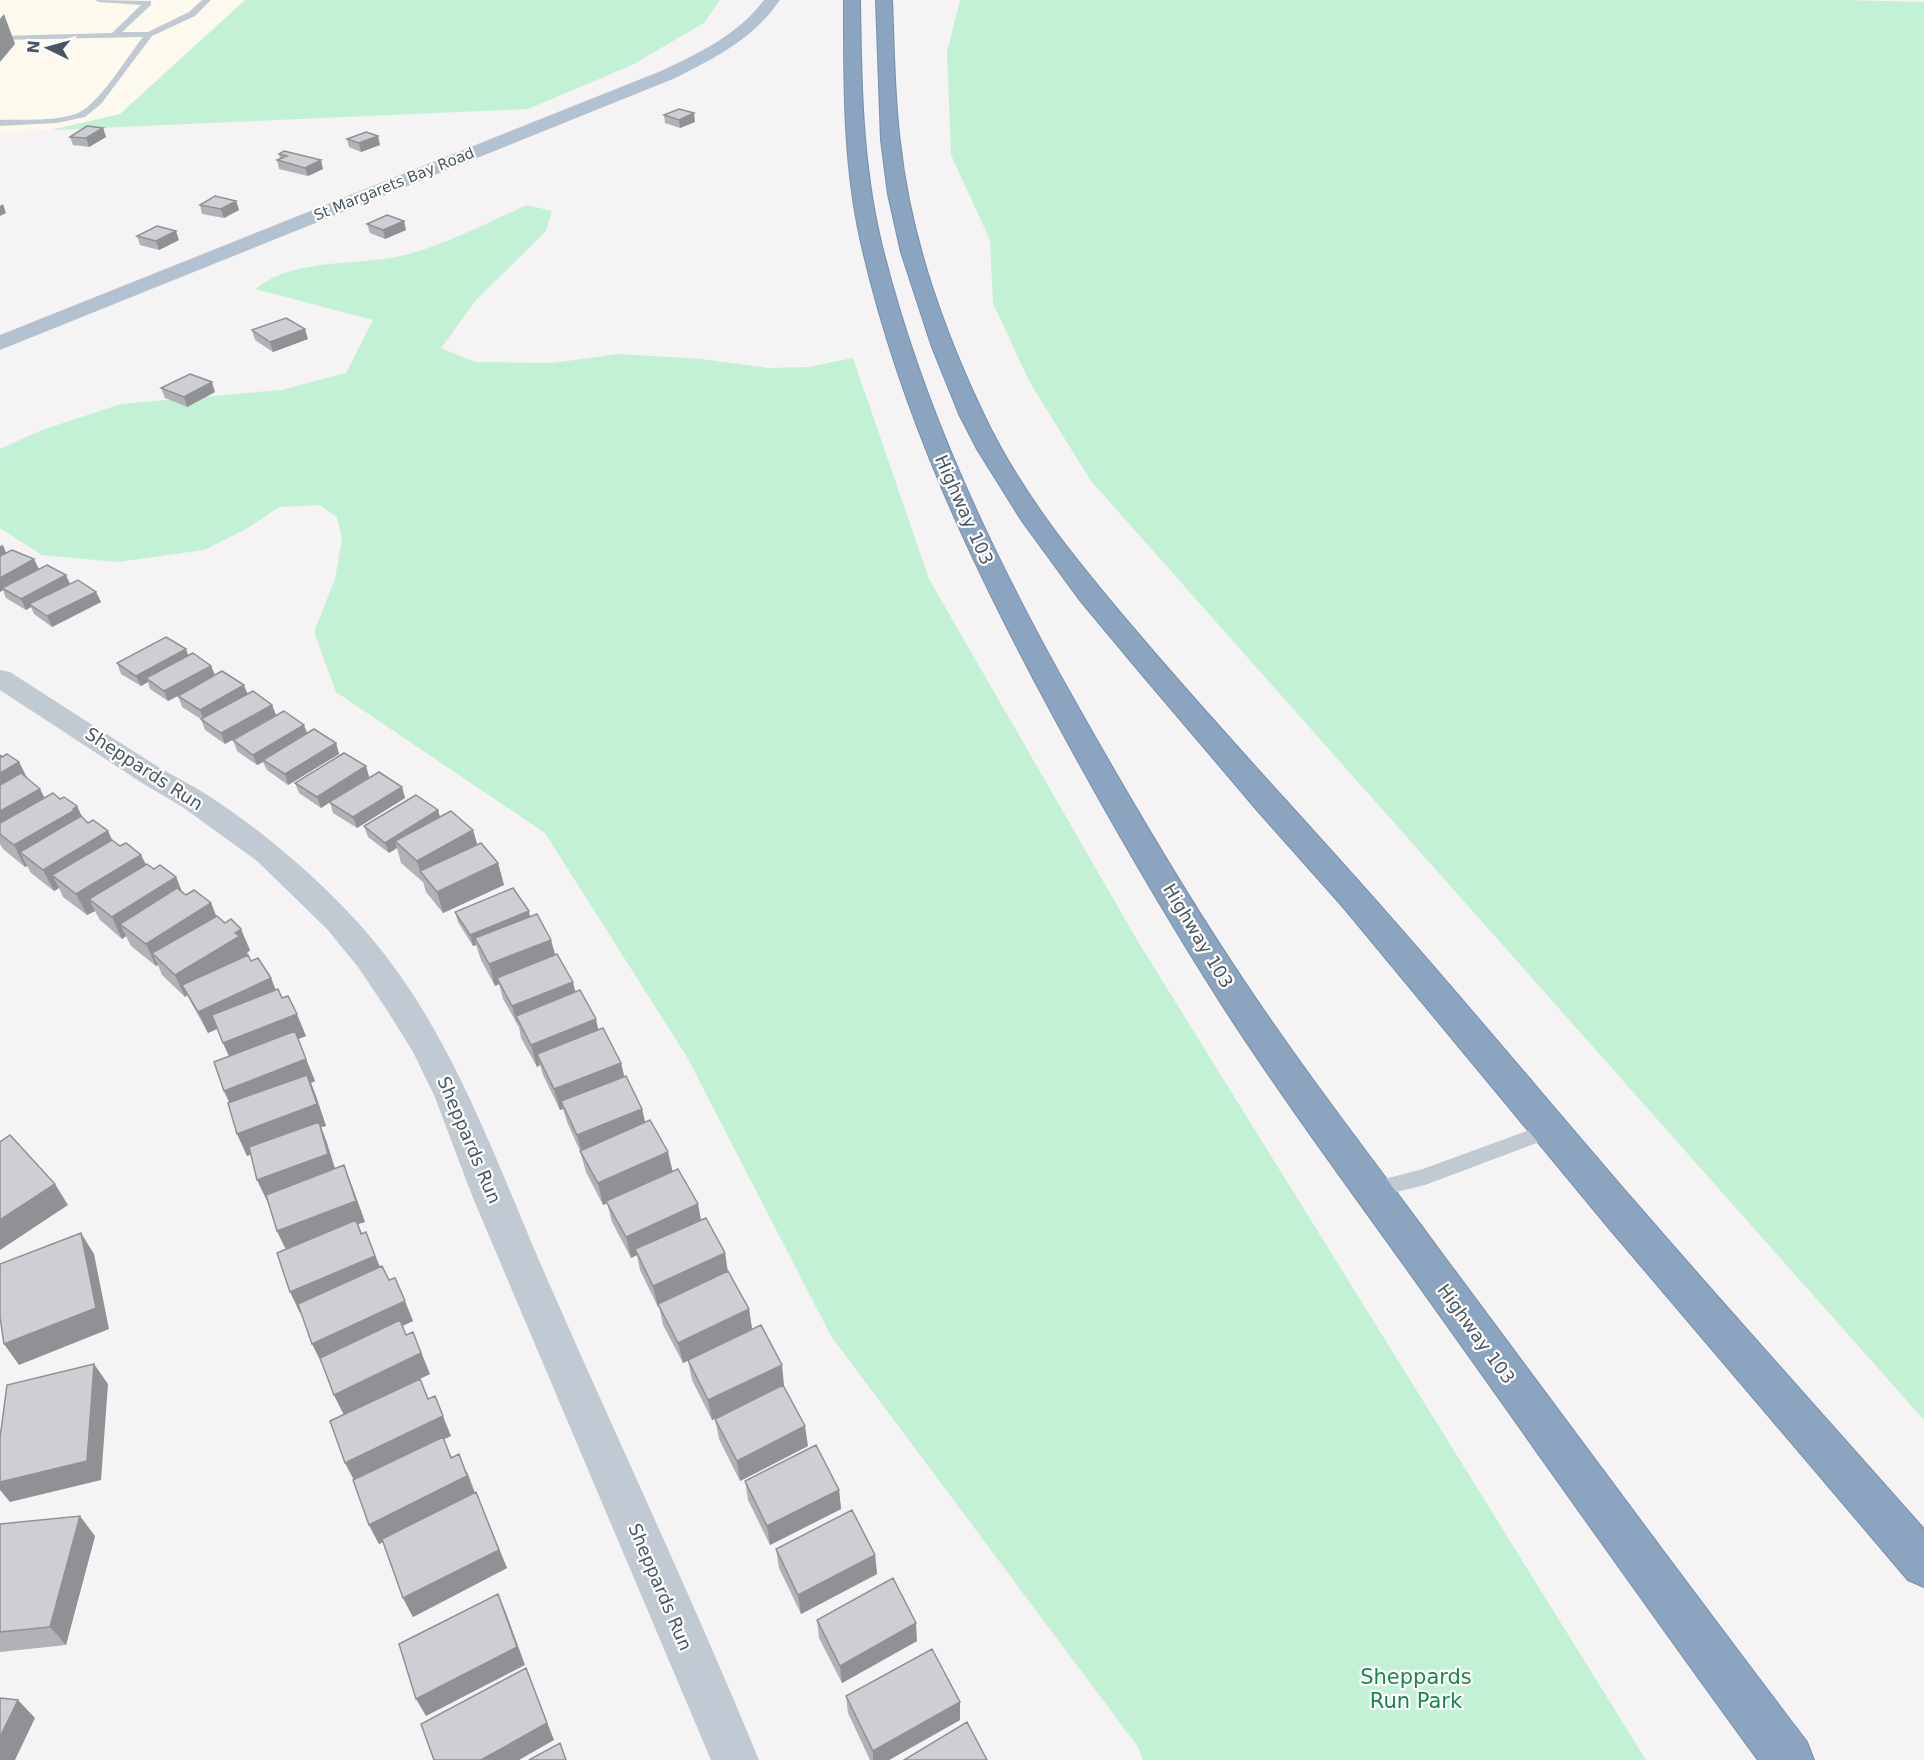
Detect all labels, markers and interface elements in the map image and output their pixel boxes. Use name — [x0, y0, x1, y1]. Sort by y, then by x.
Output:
north arrow — [18, 18, 78, 78]
text: N — [24, 39, 44, 54]
street label: St Margarets Bay Road — [311, 144, 477, 224]
street label: Highway 103 — [931, 452, 998, 568]
street label: Sheppards Run — [82, 723, 207, 814]
street label: Highway 103 — [1159, 880, 1238, 992]
street label: Sheppards Run — [433, 1073, 506, 1206]
street label: Highway 103 — [1433, 1280, 1520, 1388]
street label: Sheppards Run — [624, 1520, 697, 1653]
park label: Sheppards Run Park — [1360, 1665, 1472, 1713]

